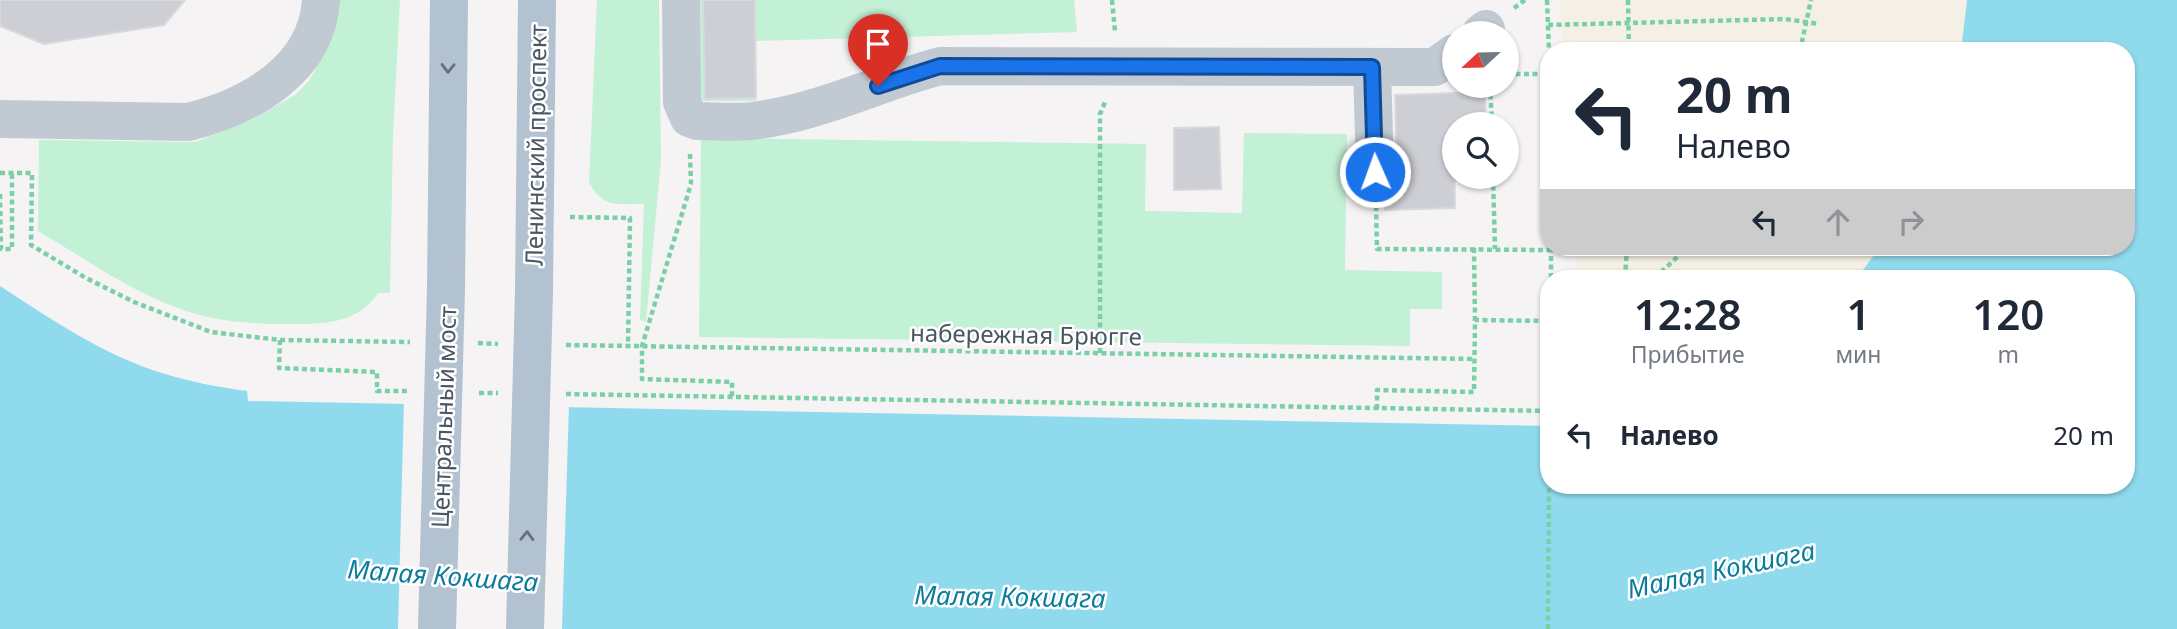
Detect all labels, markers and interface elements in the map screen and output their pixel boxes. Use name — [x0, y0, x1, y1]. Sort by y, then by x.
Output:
pin — [848, 14, 908, 86]
north arrow — [1442, 21, 1519, 98]
map controls — [1442, 21, 1519, 189]
street label: Ленинский проспект — [516, 24, 554, 266]
icon: arrive — [859, 25, 897, 63]
text: 20 m — [1676, 61, 1793, 127]
one-way arrow — [440, 63, 456, 74]
icon: left — [1561, 70, 1652, 161]
button: search — [1442, 112, 1519, 189]
text: Налево — [1676, 124, 1791, 167]
position arrow — [1338, 135, 1412, 209]
icon: left — [1746, 203, 1784, 241]
icon: ahead — [1819, 203, 1857, 241]
icon: right — [1892, 203, 1930, 241]
text: 12:28 — [1634, 285, 1742, 342]
text: 1 — [1846, 285, 1870, 342]
text: 120 — [1972, 285, 2044, 342]
street label: Центральный мост — [423, 306, 463, 528]
street label: набережная Брюгге — [910, 315, 1142, 353]
text: Прибытие — [1631, 338, 1745, 370]
text: мин — [1835, 338, 1881, 370]
text: m — [1997, 338, 2019, 370]
icon: left — [1561, 416, 1599, 454]
text: Налево — [1620, 417, 1719, 453]
text: 20 m — [2053, 417, 2114, 453]
one-way arrow — [519, 531, 535, 541]
water label: Малая Кокшага — [1624, 531, 1819, 606]
water label: Малая Кокшага — [346, 550, 540, 600]
water label: Малая Кокшага — [914, 576, 1106, 616]

